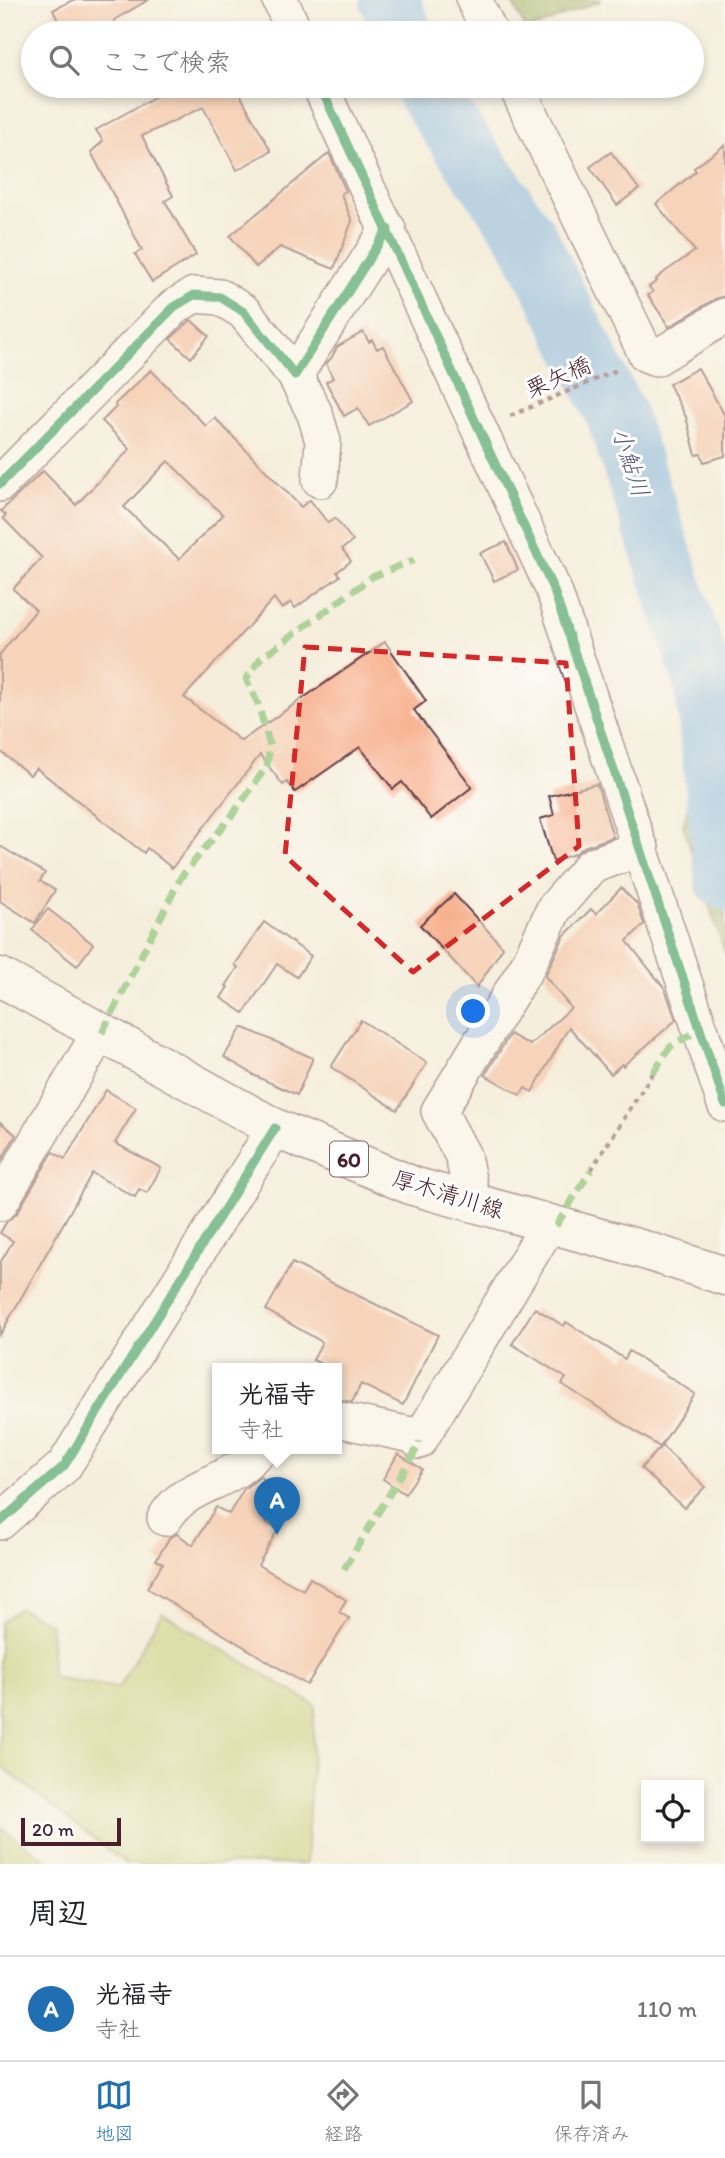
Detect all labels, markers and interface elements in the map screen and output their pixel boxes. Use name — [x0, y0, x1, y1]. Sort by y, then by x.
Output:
search box — [21, 21, 704, 98]
icon: search — [45, 41, 83, 79]
text: ここで検索 — [101, 46, 231, 78]
street label: 栗矢橋 — [521, 350, 595, 404]
water label: 小鮎川 — [606, 423, 656, 501]
your location — [456, 994, 490, 1028]
road number: 60 — [330, 1142, 368, 1176]
street label: 厚木清川線 — [389, 1164, 507, 1224]
popup — [212, 1363, 342, 1454]
text: 光福寺 — [238, 1378, 316, 1410]
text: 寺社 — [238, 1415, 284, 1443]
pin: A — [254, 1477, 300, 1535]
map controls — [641, 1780, 704, 1843]
button: locate — [641, 1780, 704, 1843]
scale bar — [21, 1815, 121, 1847]
text: 20 m — [32, 1818, 74, 1841]
text: 周辺 — [28, 1894, 88, 1931]
text: 光福寺 — [95, 1978, 173, 2010]
text: A — [44, 1995, 58, 2023]
text: 110 m — [637, 1995, 697, 2023]
text: 寺社 — [95, 2015, 141, 2043]
tab: 地図 — [95, 2076, 134, 2145]
tab: 経路 — [324, 2076, 363, 2145]
tab: 保存済み — [553, 2076, 630, 2145]

